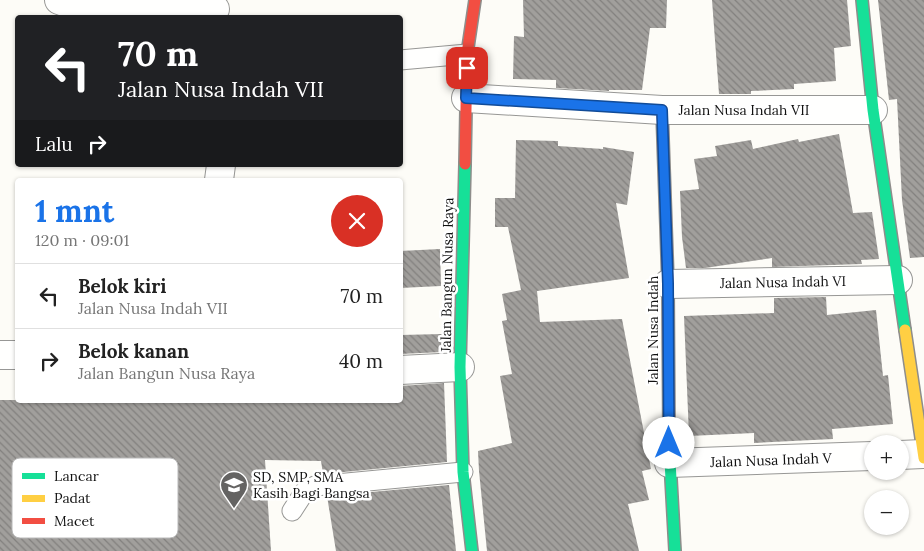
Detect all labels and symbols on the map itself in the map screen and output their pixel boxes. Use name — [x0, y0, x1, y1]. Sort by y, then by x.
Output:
pin — [446, 47, 488, 89]
street label: Jalan Nusa Indah VII — [677, 101, 810, 119]
street label: Jalan Bangun Nusa Raya — [437, 197, 457, 354]
street label: Jalan Nusa Indah VI — [719, 272, 846, 292]
street label: Jalan Nusa Indah — [644, 276, 662, 385]
position arrow — [642, 416, 694, 468]
street label: Jalan Nusa Indah V — [709, 449, 833, 471]
legend — [12, 458, 178, 538]
text: Lancar — [54, 467, 99, 485]
place label: SD, SMP, SMA Kasih Bagi Bangsa — [253, 468, 370, 502]
school or university icon: SD, SMP, SMA Kasih Bagi Bangsa — [219, 470, 249, 509]
text: Padat — [54, 489, 91, 507]
text: Macet — [54, 512, 95, 530]

